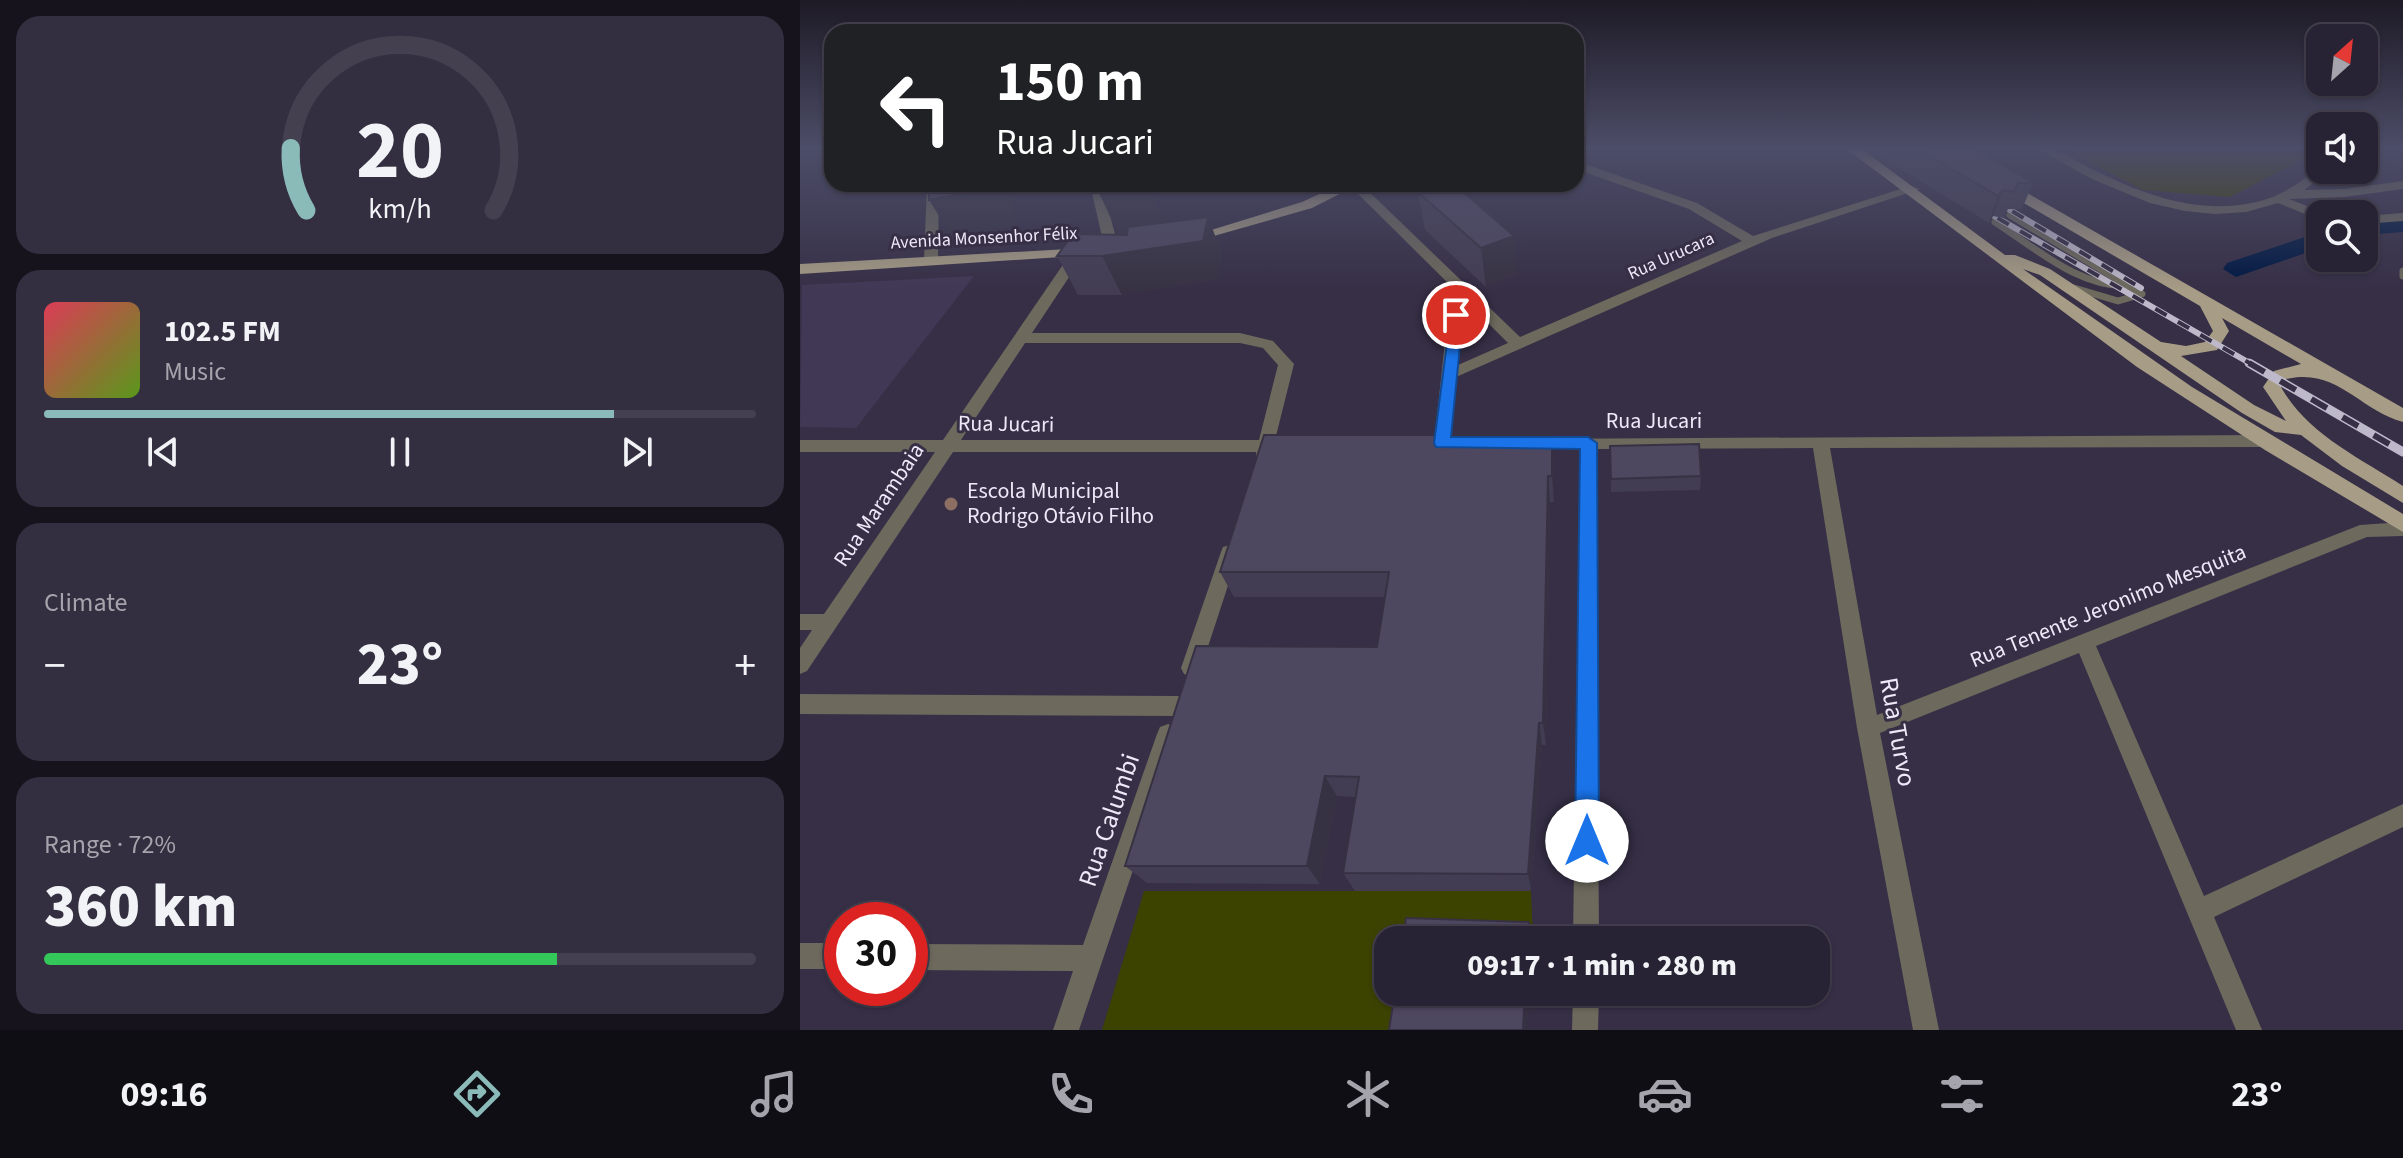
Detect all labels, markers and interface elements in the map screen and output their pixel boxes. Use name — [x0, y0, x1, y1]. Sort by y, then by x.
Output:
north arrow — [2306, 24, 2378, 96]
map controls — [2306, 24, 2378, 272]
text: 150 m — [996, 43, 1144, 122]
icon: left — [864, 56, 968, 160]
text: 20 — [356, 91, 444, 209]
button: sound — [2306, 112, 2378, 184]
text: Rua Jucari — [996, 117, 1154, 168]
text: km/h — [368, 189, 432, 229]
button: search — [2306, 200, 2378, 272]
street label: Avenida Monsenhor Félix — [890, 221, 1078, 255]
street label: Rua Urucara — [1624, 226, 1718, 286]
pin — [1422, 281, 1490, 349]
icon: arrive — [1434, 293, 1478, 337]
text: 102.5 FM — [164, 310, 281, 353]
text: Music — [164, 353, 226, 390]
street label: Rua Jucari — [1606, 405, 1702, 437]
street label: Rua Jucari — [958, 407, 1054, 441]
icon: previous — [141, 430, 185, 474]
icon: pause — [378, 430, 422, 474]
icon: next — [615, 430, 659, 474]
street label: Rua Marambaia — [826, 437, 932, 573]
place label: Escola Municipal Rodrigo Otávio Filho — [967, 475, 1154, 532]
marker: Escola Municipal Rodrigo Otávio Filho — [942, 495, 960, 513]
street label: Rua Tenente Jeronimo Mesquita — [1965, 536, 2251, 676]
text: Climate — [44, 584, 128, 621]
text: 23° — [357, 623, 443, 708]
text: − — [44, 635, 66, 698]
text: + — [734, 635, 756, 698]
street label: Rua Turvo — [1870, 675, 1926, 789]
street label: Rua Calumbi — [1069, 749, 1149, 891]
position arrow — [1545, 799, 1629, 883]
text: Range · 72% — [44, 826, 176, 863]
text: 360 km — [44, 865, 237, 950]
speed limit sign: 30 — [824, 902, 928, 1006]
text: 09:17 · 1 min · 280 m — [1467, 944, 1737, 987]
icon: directions — [449, 1066, 505, 1122]
icon: music — [746, 1066, 802, 1122]
icon: phone — [1043, 1066, 1099, 1122]
icon: climate — [1340, 1066, 1396, 1122]
icon: car — [1637, 1066, 1693, 1122]
icon: filters — [1934, 1066, 1990, 1122]
text: 09:16 — [121, 1069, 207, 1120]
text: 23° — [2231, 1069, 2282, 1120]

